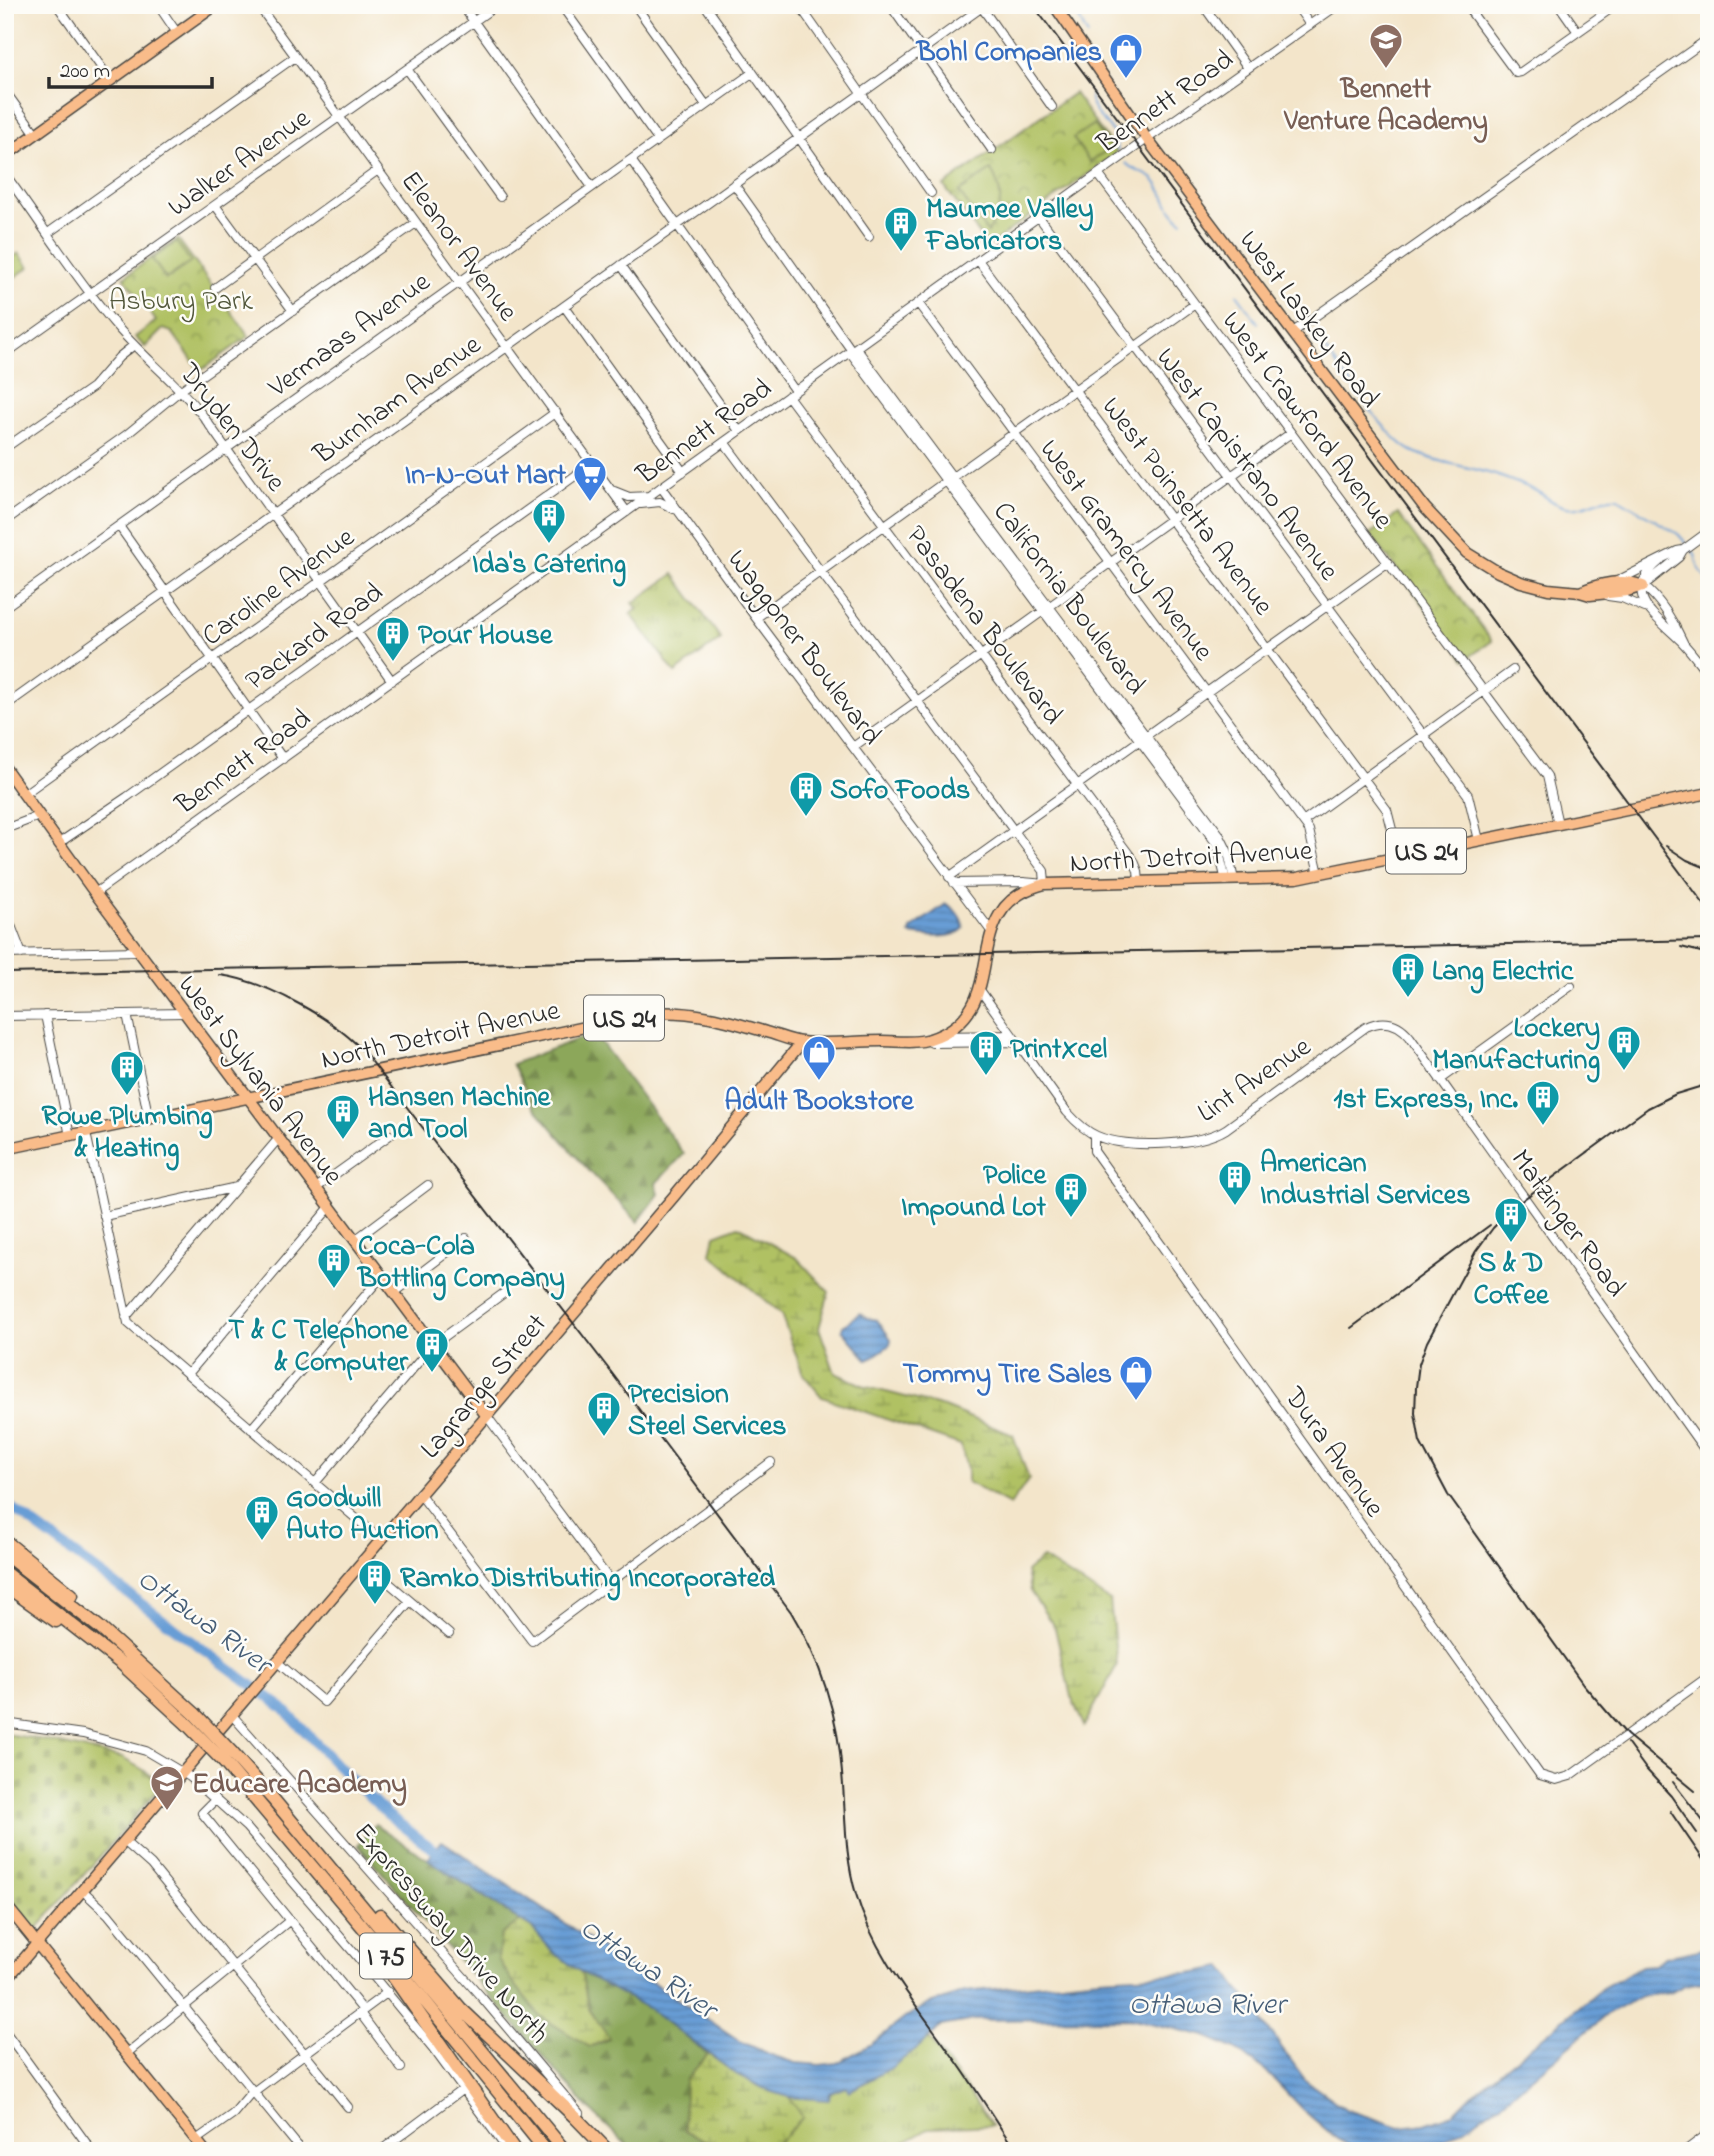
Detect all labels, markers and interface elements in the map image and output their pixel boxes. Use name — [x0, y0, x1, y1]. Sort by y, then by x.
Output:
school or university icon: Bennett Venture Academy — [1367, 21, 1405, 70]
shop icon: Bohl Companies — [1107, 31, 1145, 80]
place label: Bohl Companies — [915, 33, 1102, 74]
street label: Bennett Road — [1089, 41, 1243, 166]
scale bar — [49, 46, 212, 90]
text: 200 m — [60, 57, 110, 87]
place label: Bennett Venture Academy — [1283, 70, 1488, 143]
street label: Walker Avenue — [160, 99, 320, 228]
street label: Eleanor Avenue — [390, 163, 527, 331]
place label: Maumee Valley Fabricators — [924, 190, 1094, 263]
building icon: Maumee Valley Fabricators — [882, 204, 920, 253]
street label: West Laskey Road — [1228, 223, 1389, 418]
street label: Vermaas Avenue — [260, 263, 440, 409]
park label: Asbury Park — [109, 282, 254, 323]
street label: West Crawford Avenue — [1211, 304, 1402, 539]
street label: Burnham Avenue — [305, 326, 491, 476]
street label: West Capistrano Avenue — [1145, 340, 1348, 590]
street label: Dryden Drive — [167, 354, 295, 501]
street label: Bennett Road — [628, 370, 781, 497]
street label: West Poinsetta Avenue — [1090, 389, 1282, 625]
street label: West Gramercy Avenue — [1028, 432, 1222, 671]
supermarket icon: In-N-Out Mart — [571, 454, 609, 503]
place label: In-N-Out Mart — [405, 456, 567, 497]
street label: California Boulevard — [982, 494, 1155, 705]
building icon: Ida's Catering — [530, 496, 568, 545]
street label: Caroline Avenue — [194, 518, 364, 657]
street label: Pasadena Boulevard — [895, 518, 1072, 735]
street label: Waggoner Boulevard — [716, 542, 891, 755]
place label: Ida's Catering — [472, 545, 626, 587]
street label: Packard Road — [238, 574, 393, 702]
building icon: Pour House — [374, 614, 412, 663]
place label: Pour House — [418, 616, 554, 657]
street label: Bennett Road — [167, 700, 320, 827]
building icon: Sofo Foods — [787, 769, 825, 818]
place label: Sofo Foods — [830, 771, 970, 812]
road number: US 24 — [1386, 828, 1466, 874]
street label: North Detroit Avenue — [1069, 832, 1314, 885]
building icon: Lang Electric — [1389, 950, 1427, 999]
place label: Lang Electric — [1432, 952, 1574, 994]
street label: West Sylvania Avenue — [166, 967, 352, 1195]
street label: North Detroit Avenue — [318, 991, 564, 1082]
road number: US 24 — [584, 995, 664, 1040]
place label: Lockery Manufacturing — [1432, 1009, 1600, 1083]
building icon: Lockery Manufacturing — [1605, 1023, 1643, 1072]
street label: Lint Avenue — [1190, 1027, 1320, 1134]
building icon: PrintXcel — [967, 1028, 1005, 1077]
place label: PrintXcel — [1010, 1030, 1108, 1071]
shop icon: Adult Bookstore — [800, 1033, 838, 1082]
building icon: Rowe Plumbing & Heating — [108, 1048, 146, 1097]
place label: Hansen Machine and Tool — [368, 1078, 551, 1151]
building icon: 1st Express, Inc. — [1524, 1078, 1562, 1127]
place label: 1st Express, Inc. — [1334, 1080, 1518, 1121]
place label: Adult Bookstore — [725, 1082, 915, 1123]
building icon: Hansen Machine and Tool — [324, 1092, 362, 1141]
place label: Rowe Plumbing & Heating — [41, 1097, 213, 1171]
street label: Matzinger Road — [1499, 1142, 1635, 1307]
place label: American Industrial Services — [1260, 1144, 1471, 1217]
place label: Police Impound Lot — [901, 1156, 1047, 1229]
building icon: American Industrial Services — [1216, 1158, 1254, 1207]
building icon: Police Impound Lot — [1052, 1170, 1090, 1219]
building icon: S & D Coffee — [1492, 1195, 1530, 1244]
place label: Coca-Cola Bottling Company — [356, 1227, 565, 1301]
building icon: Coca-Cola Bottling Company — [315, 1241, 353, 1290]
place label: S & D Coffee — [1473, 1244, 1550, 1317]
street label: Lagrange Street — [412, 1306, 558, 1469]
place label: T & C Telephone & Computer — [228, 1311, 409, 1384]
building icon: T & C Telephone & Computer — [413, 1325, 451, 1374]
shop icon: Tommy Tire Sales — [1117, 1353, 1155, 1402]
place label: Tommy Tire Sales — [903, 1355, 1112, 1396]
place label: Precision Steel Services — [628, 1375, 786, 1448]
street label: Dura Avenue — [1272, 1379, 1393, 1527]
building icon: Precision Steel Services — [585, 1389, 623, 1438]
place label: Goodwill Auto Auction — [286, 1479, 439, 1552]
building icon: Goodwill Auto Auction — [243, 1493, 281, 1542]
building icon: Ramko Distributing Incorporated — [356, 1557, 394, 1606]
water label: Ottawa River — [127, 1559, 283, 1688]
place label: Ramko Distributing Incorporated — [400, 1559, 775, 1601]
school or university icon: Educare Academy — [148, 1763, 186, 1812]
place label: Educare Academy — [192, 1765, 407, 1806]
street label: Expressway Drive North — [343, 1815, 558, 2054]
water label: Ottawa River — [570, 1907, 728, 2034]
road number: I 75 — [360, 1934, 412, 1979]
water label: Ottawa River — [1129, 1984, 1289, 2028]

